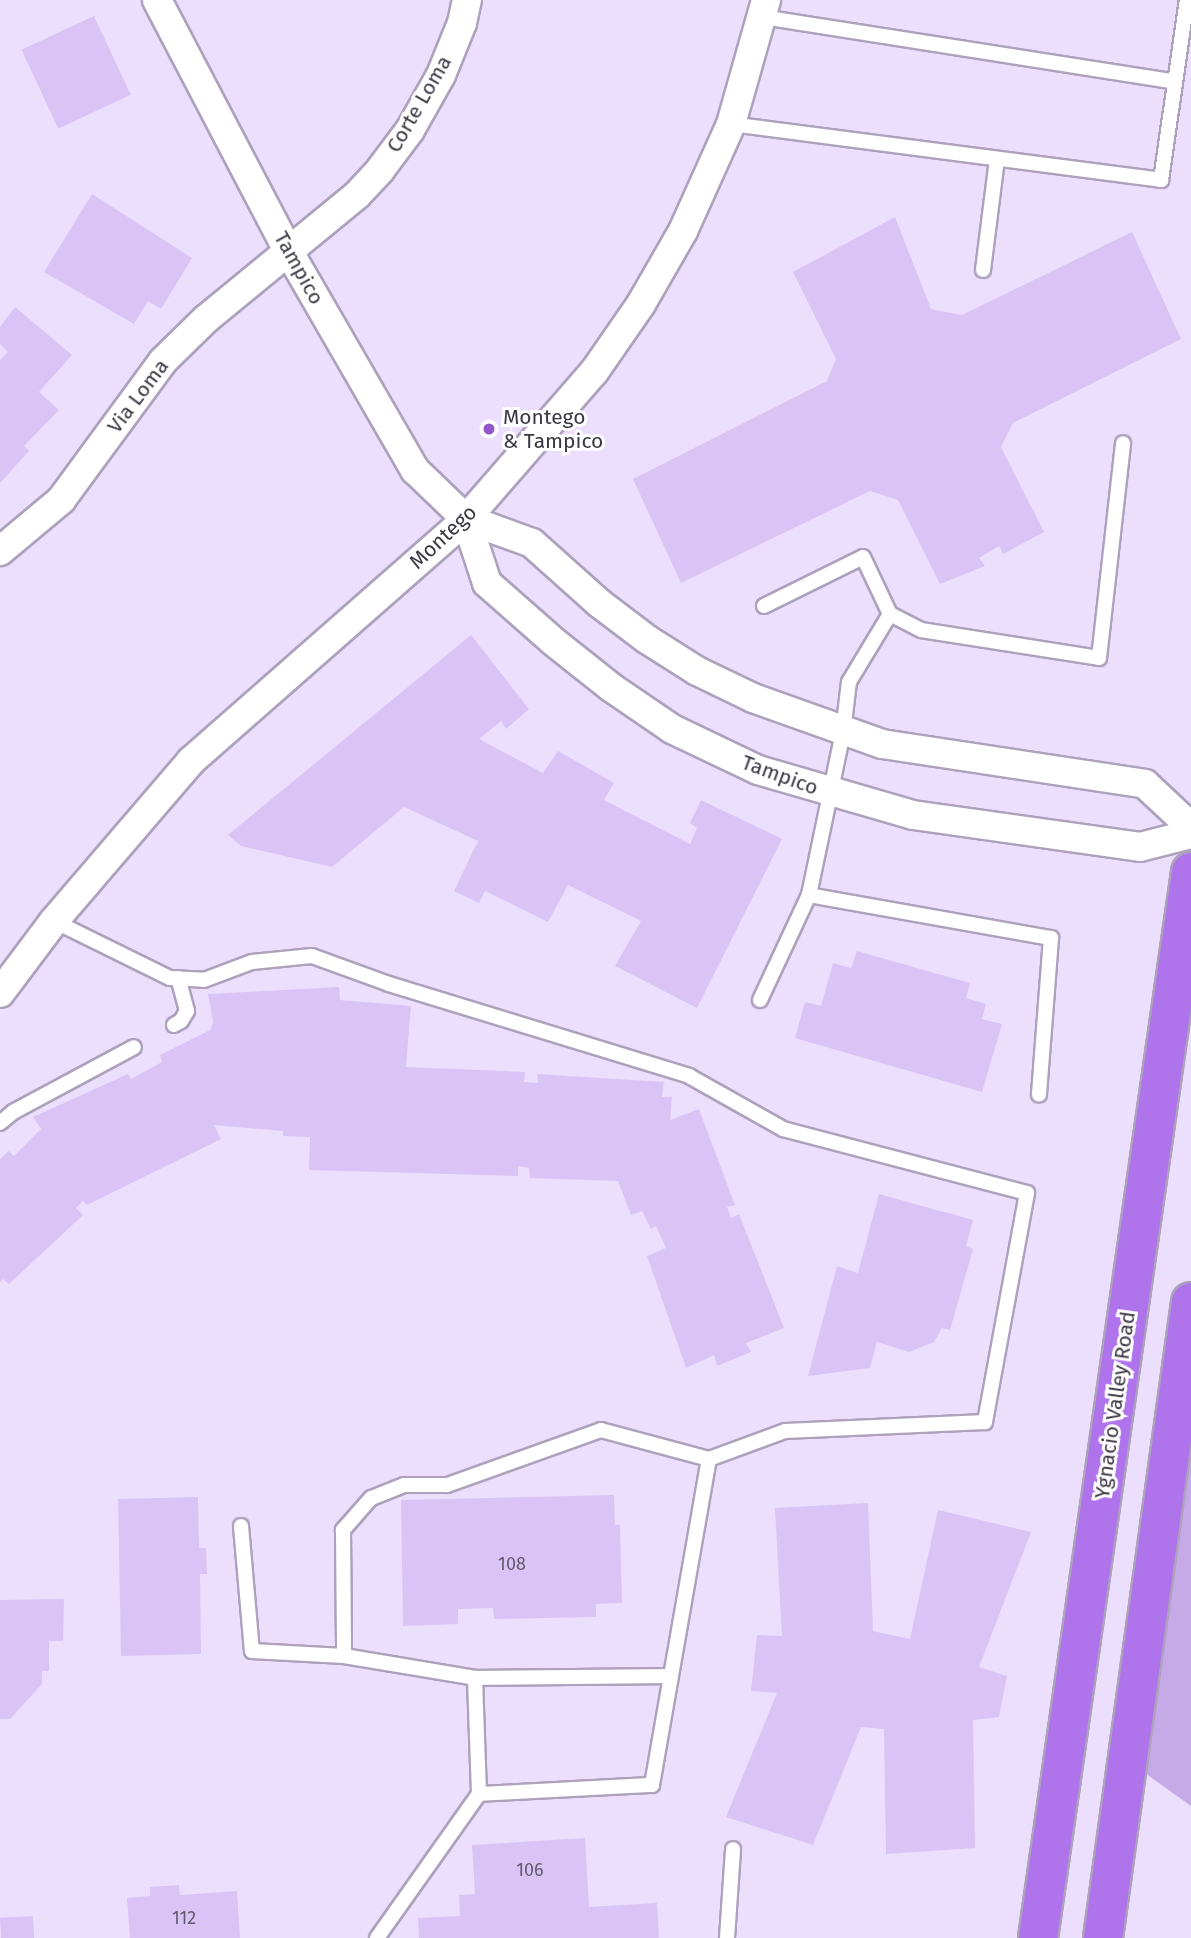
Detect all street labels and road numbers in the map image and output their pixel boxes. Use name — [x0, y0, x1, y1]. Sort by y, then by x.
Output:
street label: Corte Loma — [381, 51, 457, 157]
street label: Tampico — [269, 227, 329, 309]
street label: Via Loma — [102, 354, 174, 438]
street label: Montego — [404, 500, 482, 574]
street label: Tampico — [738, 750, 822, 800]
street label: Ygnacio Valley Road — [1089, 1310, 1141, 1500]

